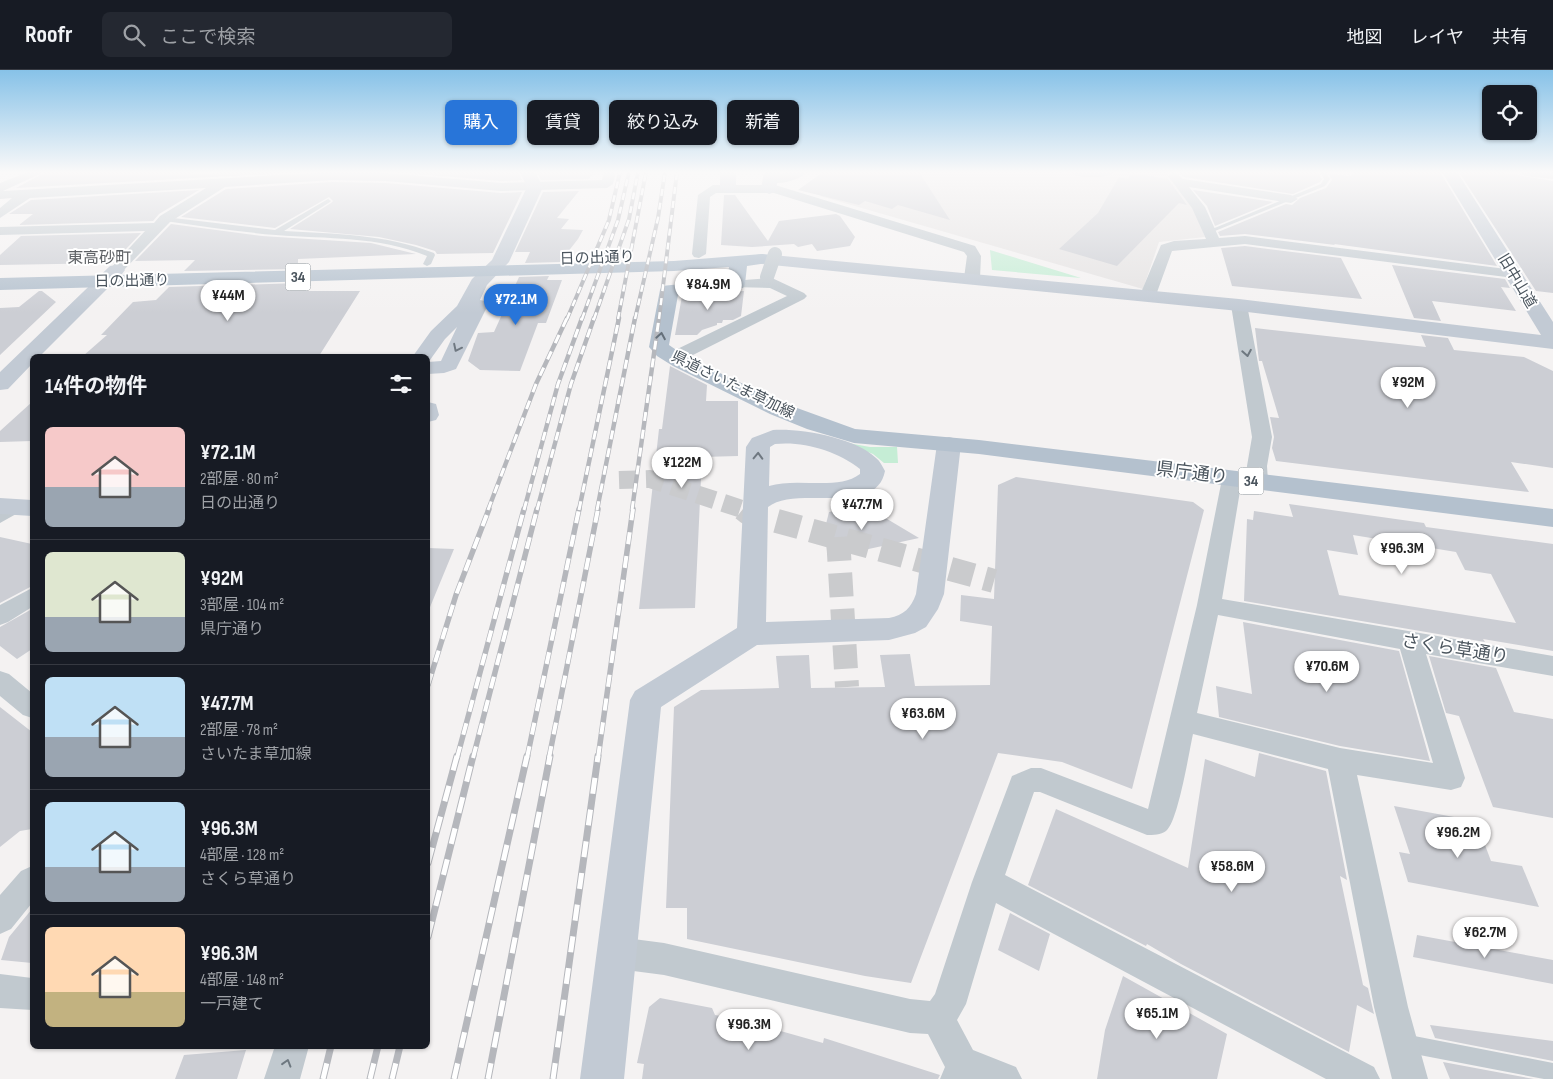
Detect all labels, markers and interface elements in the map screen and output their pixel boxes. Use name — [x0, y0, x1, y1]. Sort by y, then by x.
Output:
search box — [102, 12, 452, 57]
text: Roofr — [25, 20, 72, 49]
icon: search — [120, 21, 148, 49]
text: ここで検索 — [160, 26, 255, 49]
text: 地図 — [1347, 27, 1383, 48]
text: レイヤ — [1411, 27, 1464, 48]
text: 共有 — [1492, 27, 1528, 48]
map controls — [1482, 85, 1537, 140]
button: locate — [1482, 85, 1537, 140]
chip: 購入 — [445, 100, 517, 145]
chip: 賃貸 — [527, 100, 599, 145]
chip: 絞り込み — [609, 100, 717, 145]
chip: 新着 — [727, 100, 799, 145]
street label: 日の出通り — [559, 247, 635, 269]
district label: 東高砂町 — [67, 249, 131, 268]
street label: 旧中山道 — [1493, 250, 1541, 312]
road number: 34 — [286, 263, 310, 290]
pin: ¥84.9M — [667, 268, 749, 311]
street label: 日の出通り — [94, 271, 170, 291]
text: ¥84.9M — [686, 275, 730, 294]
pin: ¥44M — [198, 280, 258, 322]
pin: ¥72.1M — [475, 284, 557, 326]
text: ¥44M — [211, 286, 245, 305]
text: ¥72.1M — [495, 290, 537, 309]
one-way arrow — [655, 332, 666, 340]
one-way arrow — [453, 343, 464, 352]
street label: 県道さいたま草加線 — [668, 347, 798, 423]
one-way arrow — [1242, 348, 1252, 357]
pin: ¥92M — [1378, 366, 1438, 409]
icon: filters — [387, 370, 415, 398]
text: ¥92M — [1392, 373, 1424, 392]
text: 14件の物件 — [45, 374, 147, 399]
text: ¥72.1M — [200, 440, 256, 465]
pin: ¥122M — [647, 446, 717, 489]
icon: home — [85, 447, 145, 507]
one-way arrow — [753, 451, 764, 459]
text: ¥122M — [663, 453, 701, 472]
street label: 県庁通り — [1155, 458, 1229, 488]
road number: 34 — [1238, 468, 1264, 494]
text: 2部屋 · 80 m² — [200, 470, 279, 489]
pin: ¥47.7M — [821, 488, 903, 531]
text: 日の出通り — [200, 494, 280, 513]
text: ¥47.7M — [842, 495, 882, 514]
pin: ¥96.3M — [1361, 532, 1443, 575]
text: ¥96.3M — [1380, 539, 1424, 558]
text: ¥92M — [200, 566, 243, 591]
icon: home — [85, 572, 145, 632]
text: 3部屋 · 104 m² — [200, 596, 284, 615]
text: 県庁通り — [200, 620, 264, 639]
street label: さくら草通り — [1400, 630, 1510, 668]
pin: ¥70.6M — [1286, 650, 1368, 693]
text: ¥70.6M — [1305, 657, 1349, 676]
text: ¥47.7M — [200, 691, 254, 716]
icon: home — [85, 697, 145, 757]
pin: ¥63.6M — [882, 698, 964, 740]
text: ¥63.6M — [901, 704, 945, 723]
text: 2部屋 · 78 m² — [200, 721, 278, 740]
text: さいたま草加線 — [200, 745, 312, 764]
text: ¥96.3M — [200, 816, 258, 841]
pin: ¥96.2M — [1417, 816, 1499, 859]
icon: home — [85, 822, 145, 882]
text: ¥96.2M — [1436, 823, 1480, 842]
text: 4部屋 · 128 m² — [200, 846, 284, 865]
pin: ¥58.6M — [1191, 850, 1273, 893]
text: ¥58.6M — [1210, 857, 1254, 876]
text: さくら草通り — [200, 870, 296, 889]
pin: ¥62.7M — [1444, 916, 1526, 959]
text: ¥62.7M — [1464, 923, 1506, 942]
text: ¥96.3M — [200, 941, 258, 966]
icon: home — [85, 947, 145, 1007]
text: 4部屋 · 148 m² — [200, 971, 284, 990]
text: 一戸建て — [200, 995, 264, 1014]
pin: ¥65.1M — [1116, 998, 1198, 1040]
text: ¥65.1M — [1136, 1004, 1178, 1023]
pin: ¥96.3M — [708, 1008, 790, 1051]
text: ¥96.3M — [727, 1015, 771, 1034]
one-way arrow — [282, 1059, 292, 1067]

